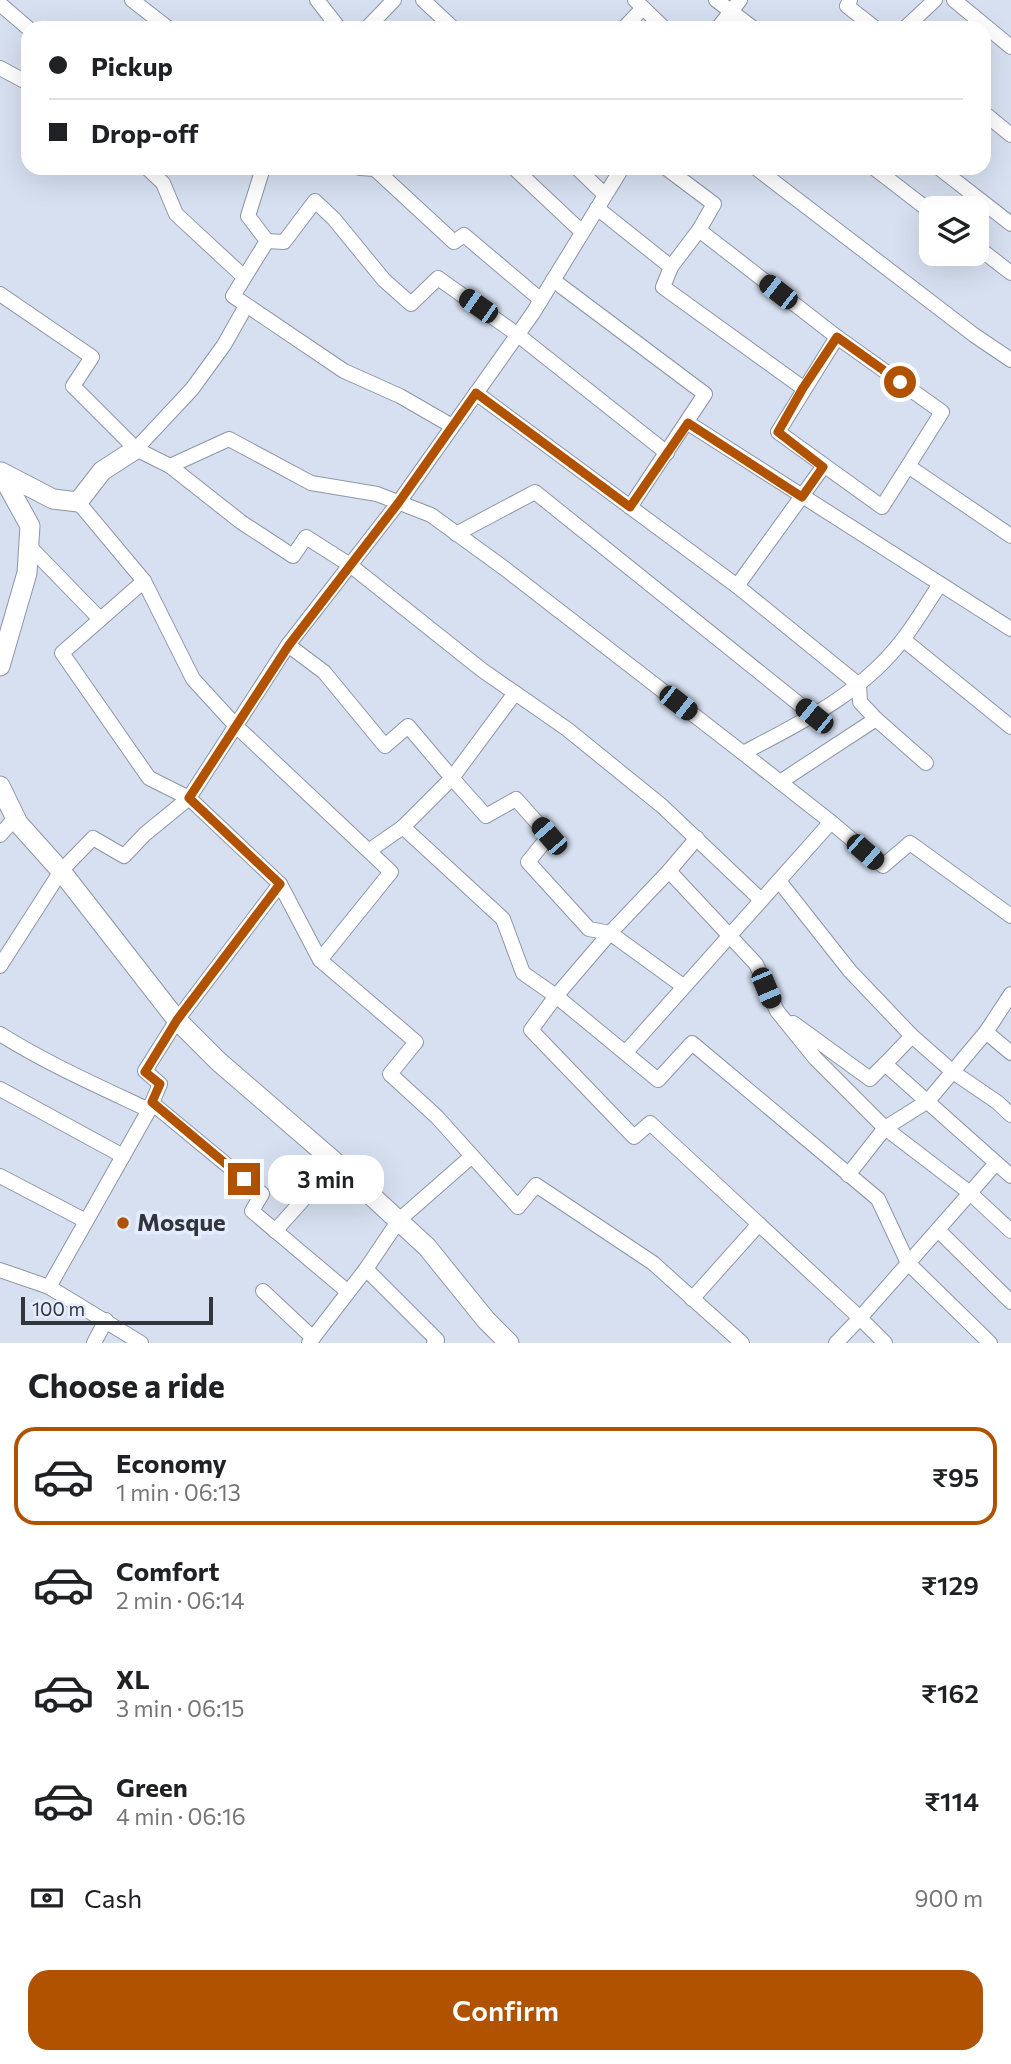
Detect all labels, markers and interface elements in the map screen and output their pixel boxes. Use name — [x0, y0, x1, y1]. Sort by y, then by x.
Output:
text: Pickup — [91, 50, 173, 81]
text: Drop-off — [91, 117, 198, 148]
map controls — [919, 196, 989, 266]
button: layers — [919, 196, 989, 266]
car — [755, 271, 802, 313]
car — [455, 285, 502, 327]
route start — [884, 366, 916, 398]
car — [655, 682, 702, 724]
car — [792, 695, 837, 737]
car — [528, 813, 571, 859]
car — [843, 830, 888, 874]
car — [749, 965, 784, 1011]
callout: 3 min — [268, 1154, 384, 1204]
route end — [228, 1163, 260, 1195]
text: 3 min — [297, 1165, 355, 1193]
place label: Mosque — [137, 1207, 226, 1236]
marker: Mosque — [115, 1215, 131, 1231]
scale bar — [21, 1294, 214, 1326]
text: 100 m — [32, 1297, 85, 1320]
text: Choose a ride — [28, 1365, 225, 1405]
icon: car — [32, 1445, 95, 1508]
text: Economy — [116, 1447, 227, 1478]
text: ₹95 — [932, 1461, 979, 1492]
text: 1 min · 06:13 — [116, 1478, 241, 1506]
icon: car — [32, 1553, 95, 1616]
text: Comfort — [116, 1555, 219, 1586]
text: ₹129 — [921, 1569, 979, 1600]
text: 2 min · 06:14 — [116, 1586, 245, 1614]
icon: car — [32, 1661, 95, 1724]
text: XL — [116, 1663, 150, 1694]
text: ₹162 — [921, 1677, 979, 1708]
text: 3 min · 06:15 — [116, 1694, 244, 1722]
icon: car — [32, 1769, 95, 1832]
text: Green — [116, 1771, 188, 1802]
text: ₹114 — [924, 1785, 979, 1816]
text: 4 min · 06:16 — [116, 1802, 246, 1830]
icon: cash — [28, 1879, 66, 1917]
text: Cash — [84, 1882, 142, 1913]
text: 900 m — [915, 1884, 983, 1912]
button: Confirm — [28, 1970, 983, 2050]

